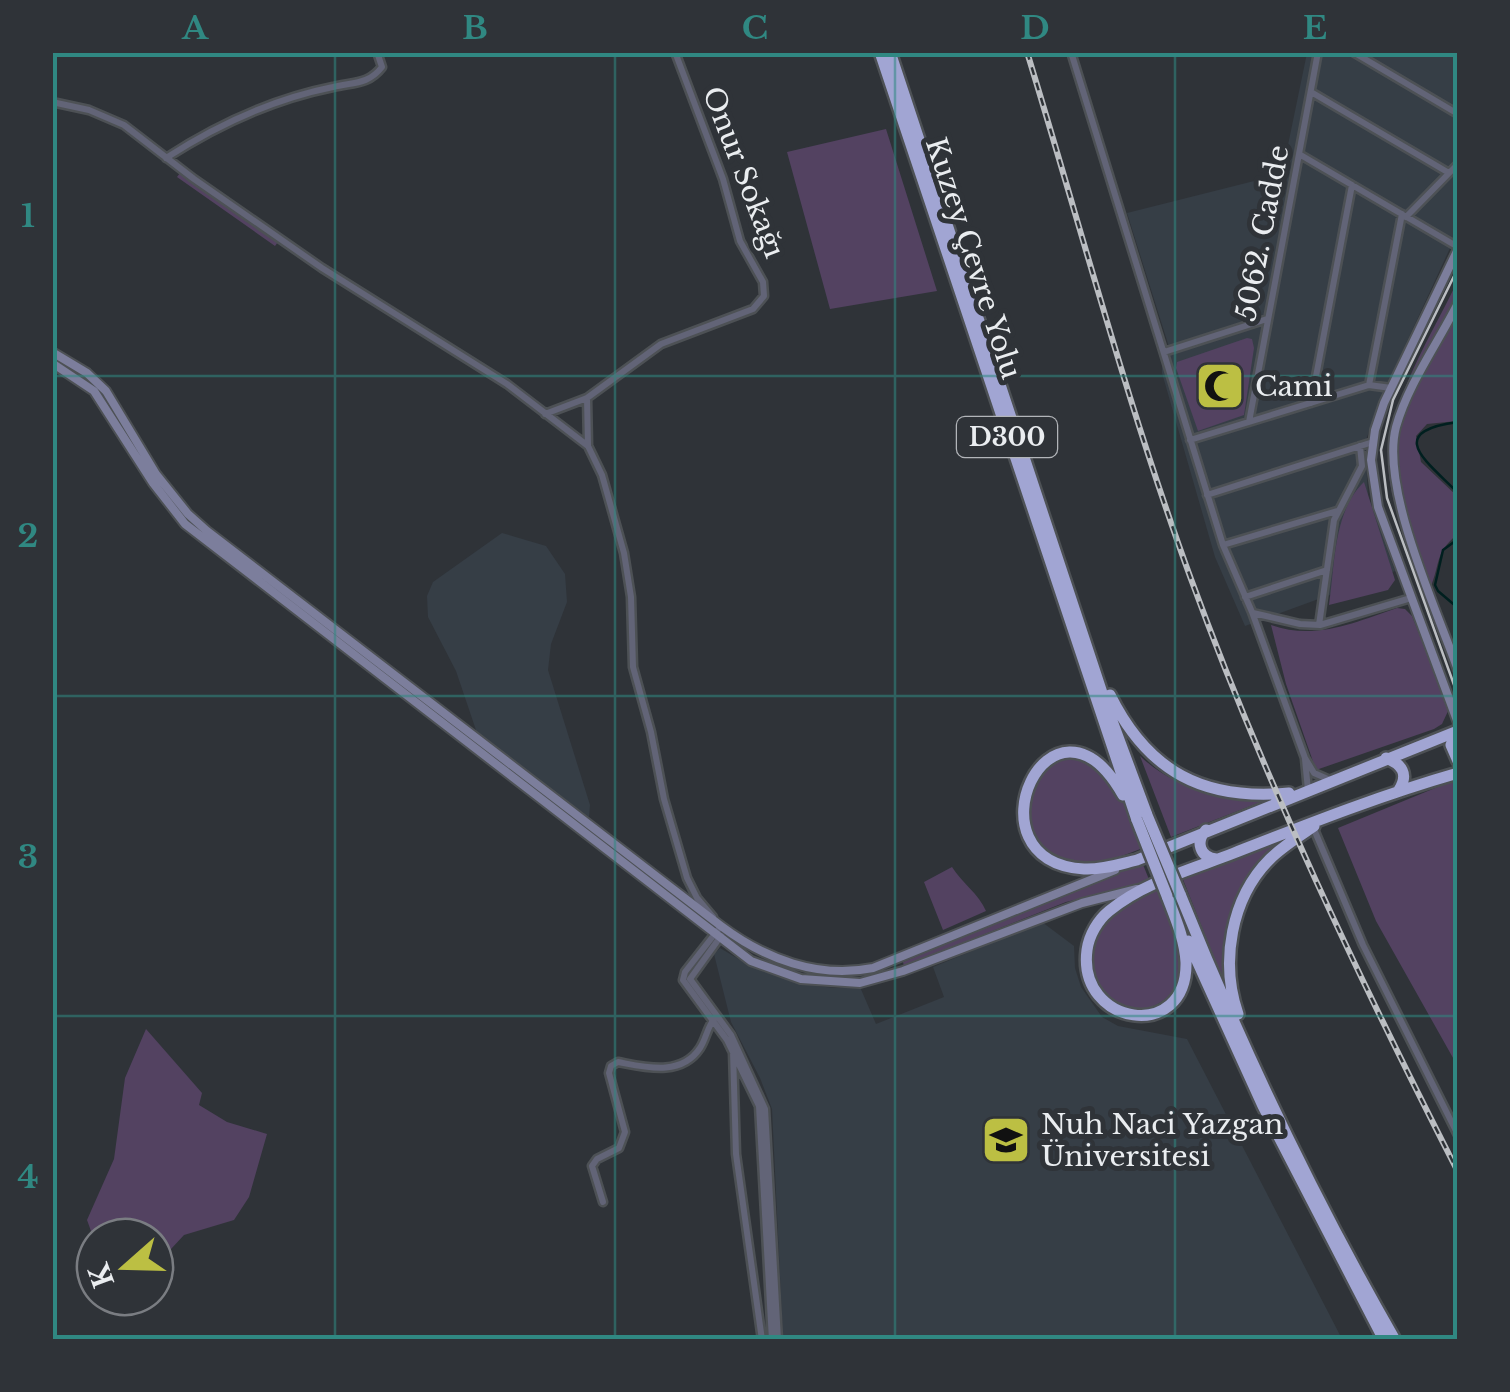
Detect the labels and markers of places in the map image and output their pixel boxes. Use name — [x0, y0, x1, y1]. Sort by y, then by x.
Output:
mosque icon: Cami — [1194, 360, 1246, 412]
place label: Cami — [1255, 369, 1333, 404]
place label: Nuh Naci Yazgan Üniversitesi — [1041, 1107, 1283, 1174]
school or university icon: Nuh Naci Yazgan Üniversitesi — [980, 1114, 1032, 1166]

